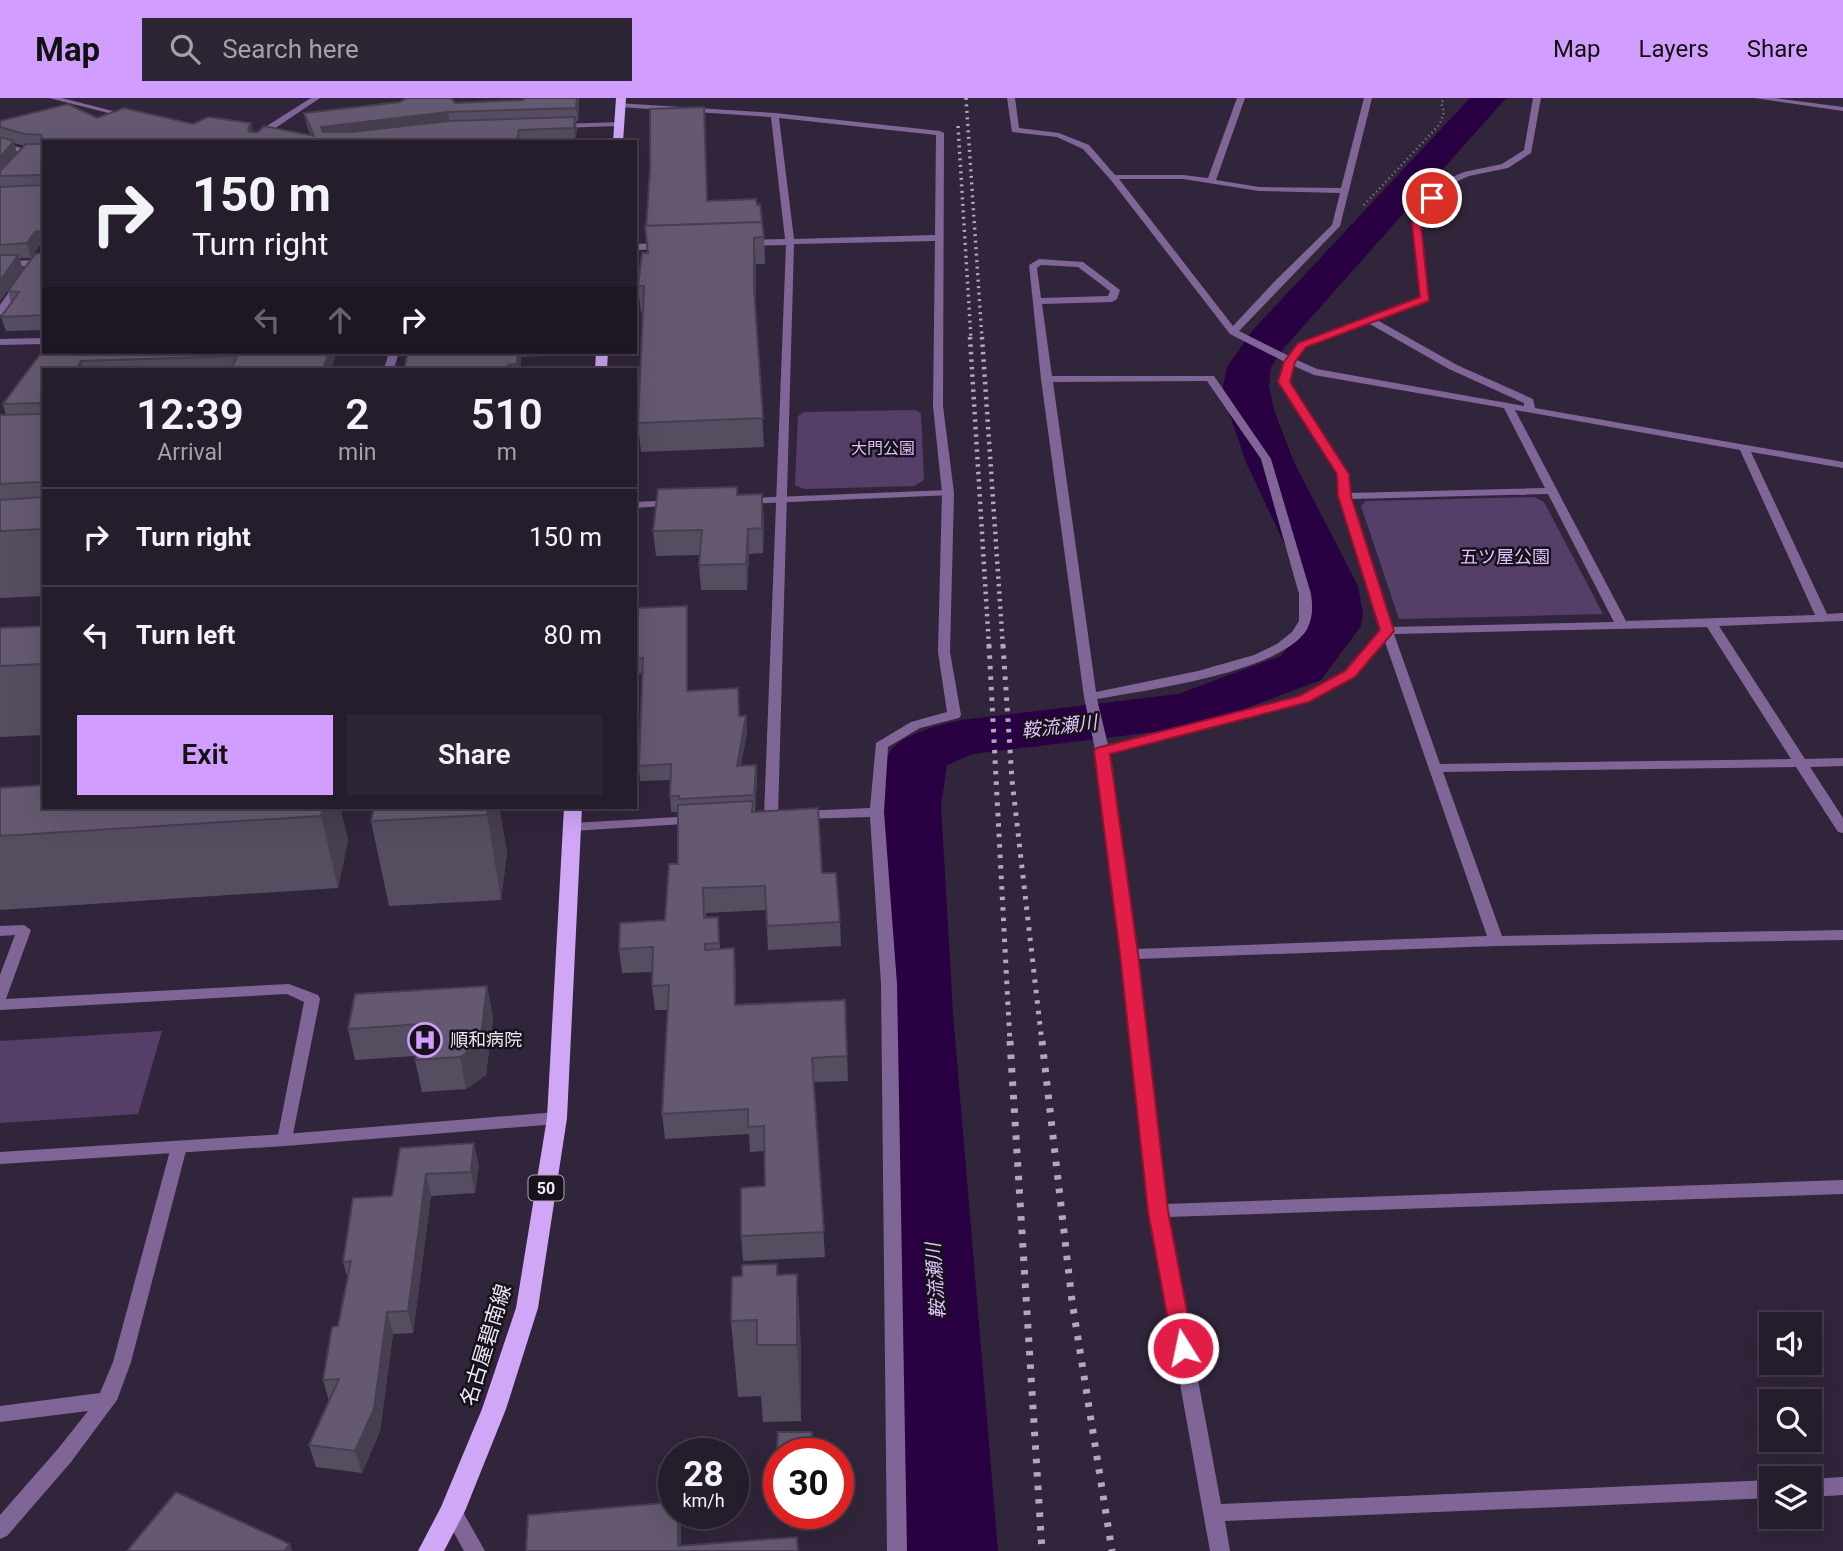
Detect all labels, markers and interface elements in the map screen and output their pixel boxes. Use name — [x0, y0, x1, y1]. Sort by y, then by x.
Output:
search box — [142, 18, 632, 81]
text: Map — [35, 30, 100, 69]
icon: search — [166, 30, 204, 68]
text: Search here — [222, 34, 359, 64]
text: Map — [1553, 35, 1601, 63]
text: Layers — [1639, 35, 1709, 63]
text: Share — [1747, 35, 1808, 63]
text: 150 m — [192, 166, 331, 223]
icon: right — [77, 168, 168, 259]
pin — [1402, 168, 1462, 228]
icon: arrive — [1413, 179, 1451, 217]
text: Turn right — [192, 225, 328, 263]
icon: left — [248, 301, 286, 339]
icon: ahead — [321, 301, 359, 339]
icon: right — [394, 301, 432, 339]
text: 12:39 — [136, 390, 244, 439]
text: 2 — [345, 390, 369, 439]
text: 510 — [471, 390, 543, 439]
text: Arrival — [157, 439, 223, 466]
text: min — [338, 439, 376, 466]
text: m — [497, 439, 517, 466]
park label: 大門公園 — [851, 439, 915, 458]
icon: right — [77, 518, 115, 556]
text: Turn right — [136, 522, 251, 552]
text: 150 m — [529, 522, 602, 552]
park label: 五ツ屋公園 — [1460, 546, 1550, 567]
icon: left — [77, 616, 115, 654]
text: Turn left — [136, 620, 235, 650]
text: 80 m — [544, 620, 602, 650]
water label: 鞍流瀬川 — [1020, 710, 1100, 743]
button: Exit — [77, 715, 333, 795]
button: Share — [347, 715, 602, 795]
hospital icon: 順和病院 — [406, 1021, 444, 1059]
place label: 順和病院 — [450, 1029, 522, 1050]
road number: 50 — [528, 1176, 564, 1200]
water label: 鞍流瀬川 — [921, 1240, 950, 1320]
street label: 名古屋碧南線 — [456, 1281, 516, 1409]
position arrow — [1146, 1311, 1220, 1385]
map controls — [1759, 1312, 1822, 1529]
button: sound — [1759, 1312, 1822, 1375]
button: search — [1759, 1389, 1822, 1452]
speed limit sign: 30 — [763, 1438, 854, 1529]
text: 28 — [683, 1454, 724, 1495]
button: layers — [1759, 1466, 1822, 1529]
text: km/h — [682, 1490, 725, 1511]

